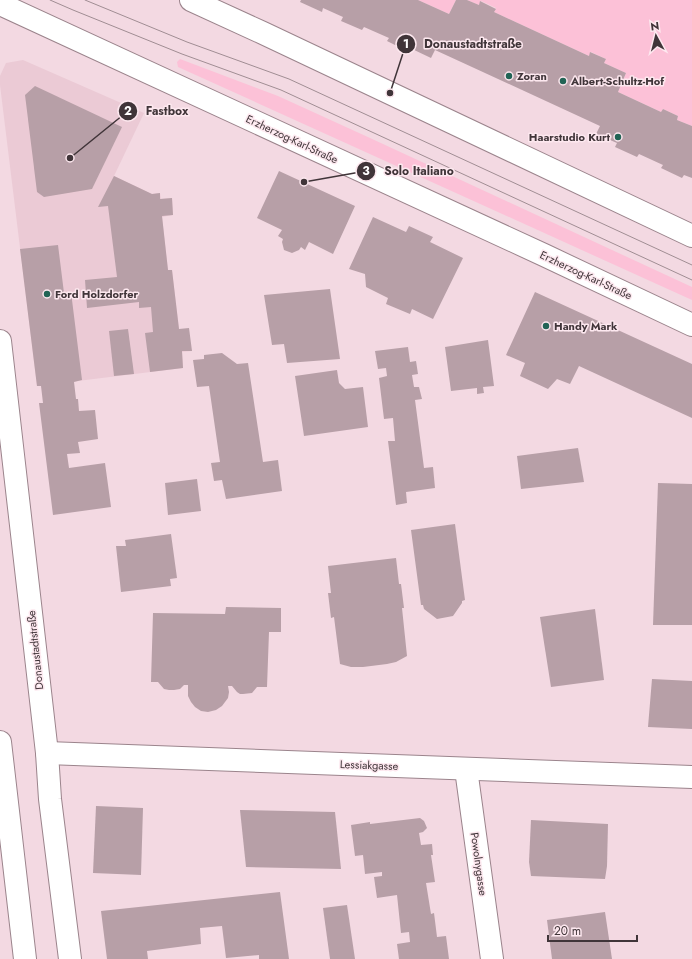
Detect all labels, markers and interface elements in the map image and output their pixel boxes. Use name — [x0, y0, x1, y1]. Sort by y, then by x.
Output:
north arrow — [636, 16, 676, 56]
text: N — [649, 18, 660, 35]
callout: Donaustadtstraße — [396, 32, 530, 56]
text: 1 — [403, 35, 409, 53]
text: Donaustadtstraße — [424, 35, 522, 53]
place label: Zoran — [517, 68, 547, 84]
marker: Zoran — [504, 71, 514, 81]
place label: Albert-Schultz-Hof — [570, 73, 665, 89]
marker: Albert-Schultz-Hof — [558, 76, 568, 86]
callout: Fastbox — [118, 99, 197, 123]
text: 2 — [124, 102, 132, 120]
text: Fastbox — [146, 102, 189, 120]
street label: Erzherzog-Karl-Straße — [243, 111, 341, 168]
place label: Haarstudio Kurt — [529, 129, 610, 145]
marker: Haarstudio Kurt — [613, 132, 623, 142]
callout: Solo Italiano — [356, 159, 461, 183]
text: 3 — [362, 162, 370, 180]
text: Solo Italiano — [384, 162, 454, 180]
street label: Erzherzog-Karl-Straße — [537, 247, 635, 304]
place label: Ford Holzdorfer — [55, 286, 139, 302]
marker: Ford Holzdorfer — [42, 289, 52, 299]
place label: Handy Mark — [554, 318, 618, 334]
marker: Handy Mark — [541, 321, 551, 331]
street label: Donaustadtstraße — [23, 609, 47, 690]
street label: Lessiakgasse — [340, 756, 399, 774]
street label: Powolnygasse — [467, 831, 491, 897]
scale bar — [548, 917, 637, 943]
text: 20 m — [554, 922, 581, 940]

